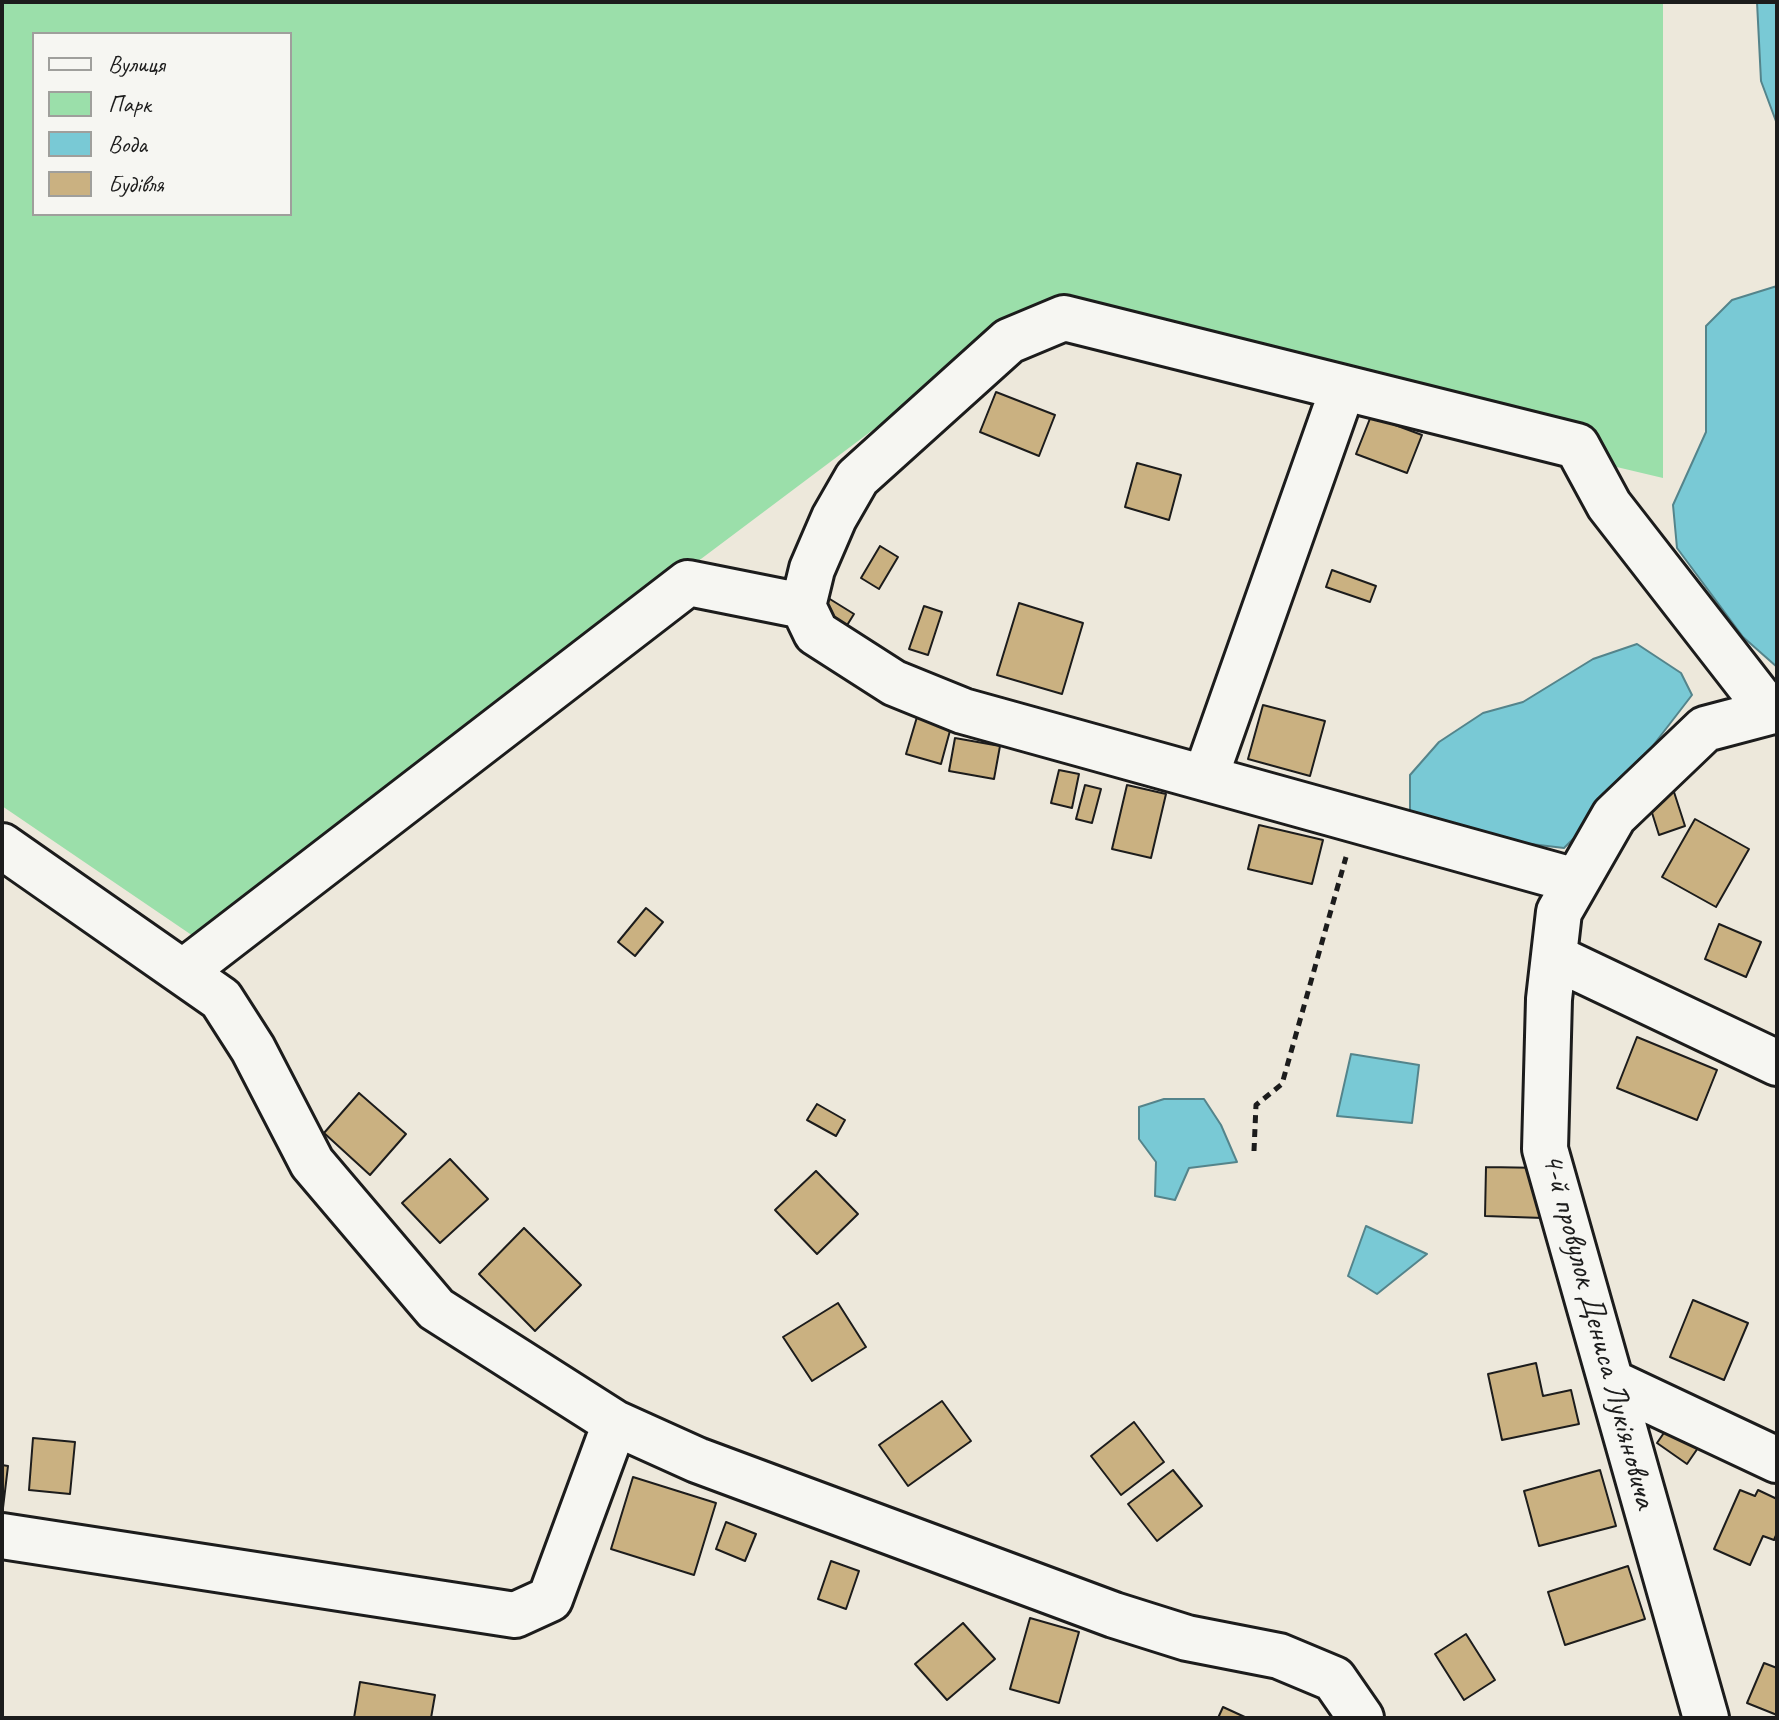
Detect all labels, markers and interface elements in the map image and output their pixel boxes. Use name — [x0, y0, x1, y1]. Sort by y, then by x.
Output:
legend — [32, 32, 292, 216]
text: Вулиця — [108, 49, 165, 79]
text: Парк — [108, 89, 151, 119]
text: Вода — [108, 129, 147, 159]
text: Будівля — [108, 169, 164, 199]
street label: 4-й провулок Дениса Лукіяновича — [1532, 1149, 1664, 1513]

